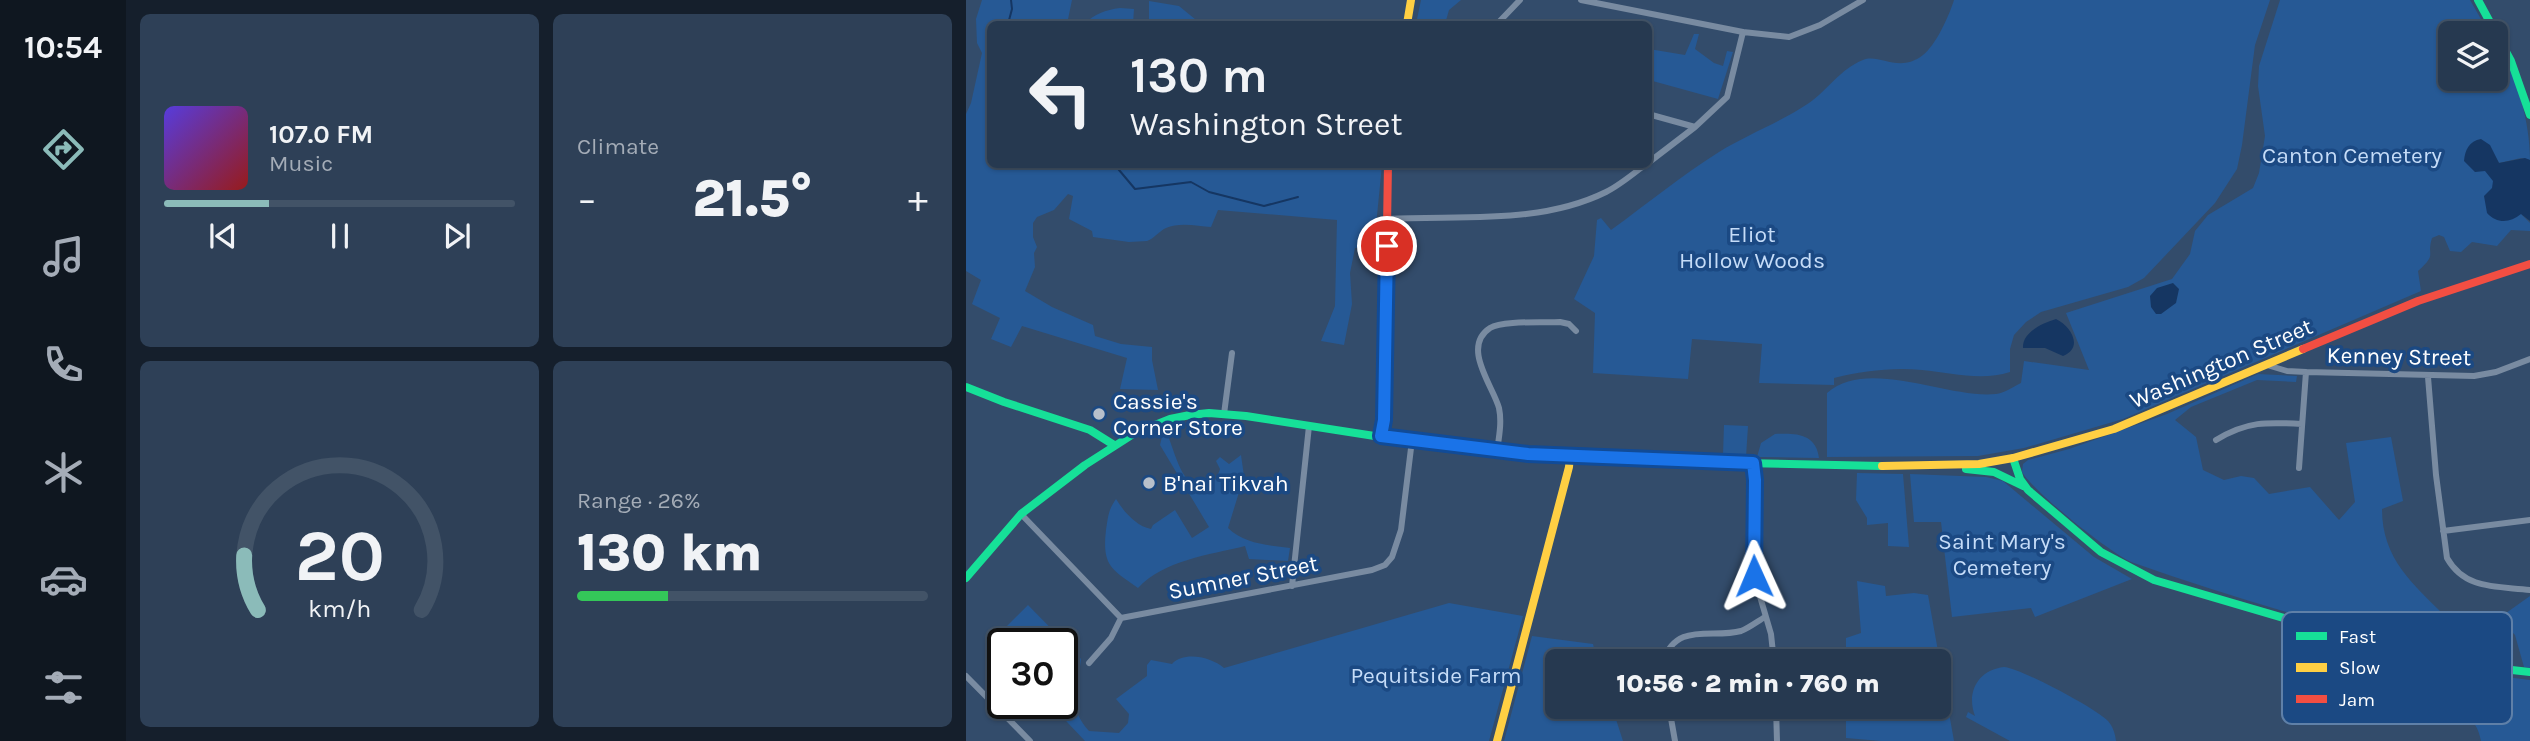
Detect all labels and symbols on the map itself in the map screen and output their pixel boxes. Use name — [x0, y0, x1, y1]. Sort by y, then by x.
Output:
park label: Canton Cemetery — [2262, 142, 2442, 169]
pin — [1357, 216, 1417, 276]
park label: Eliot Hollow Woods — [1679, 221, 1825, 274]
street label: Washington Street — [2126, 313, 2317, 414]
street label: Kenney Street — [2326, 342, 2472, 371]
place label: Cassie's Corner Store — [1113, 388, 1243, 441]
marker: Cassie's Corner Store — [1091, 406, 1107, 422]
place label: B'nai Tikvah — [1163, 470, 1289, 497]
marker: B'nai Tikvah — [1141, 475, 1157, 491]
park label: Saint Mary's Cemetery — [1938, 528, 2066, 581]
position arrow — [1717, 539, 1791, 613]
street label: Sumner Street — [1166, 550, 1321, 605]
legend — [2282, 612, 2512, 724]
text: Fast — [2339, 626, 2376, 648]
speed limit sign: 30 — [987, 628, 1078, 719]
text: Slow — [2339, 657, 2380, 679]
park label: Pequitside Farm — [1350, 662, 1522, 689]
text: Jam — [2339, 689, 2375, 711]

